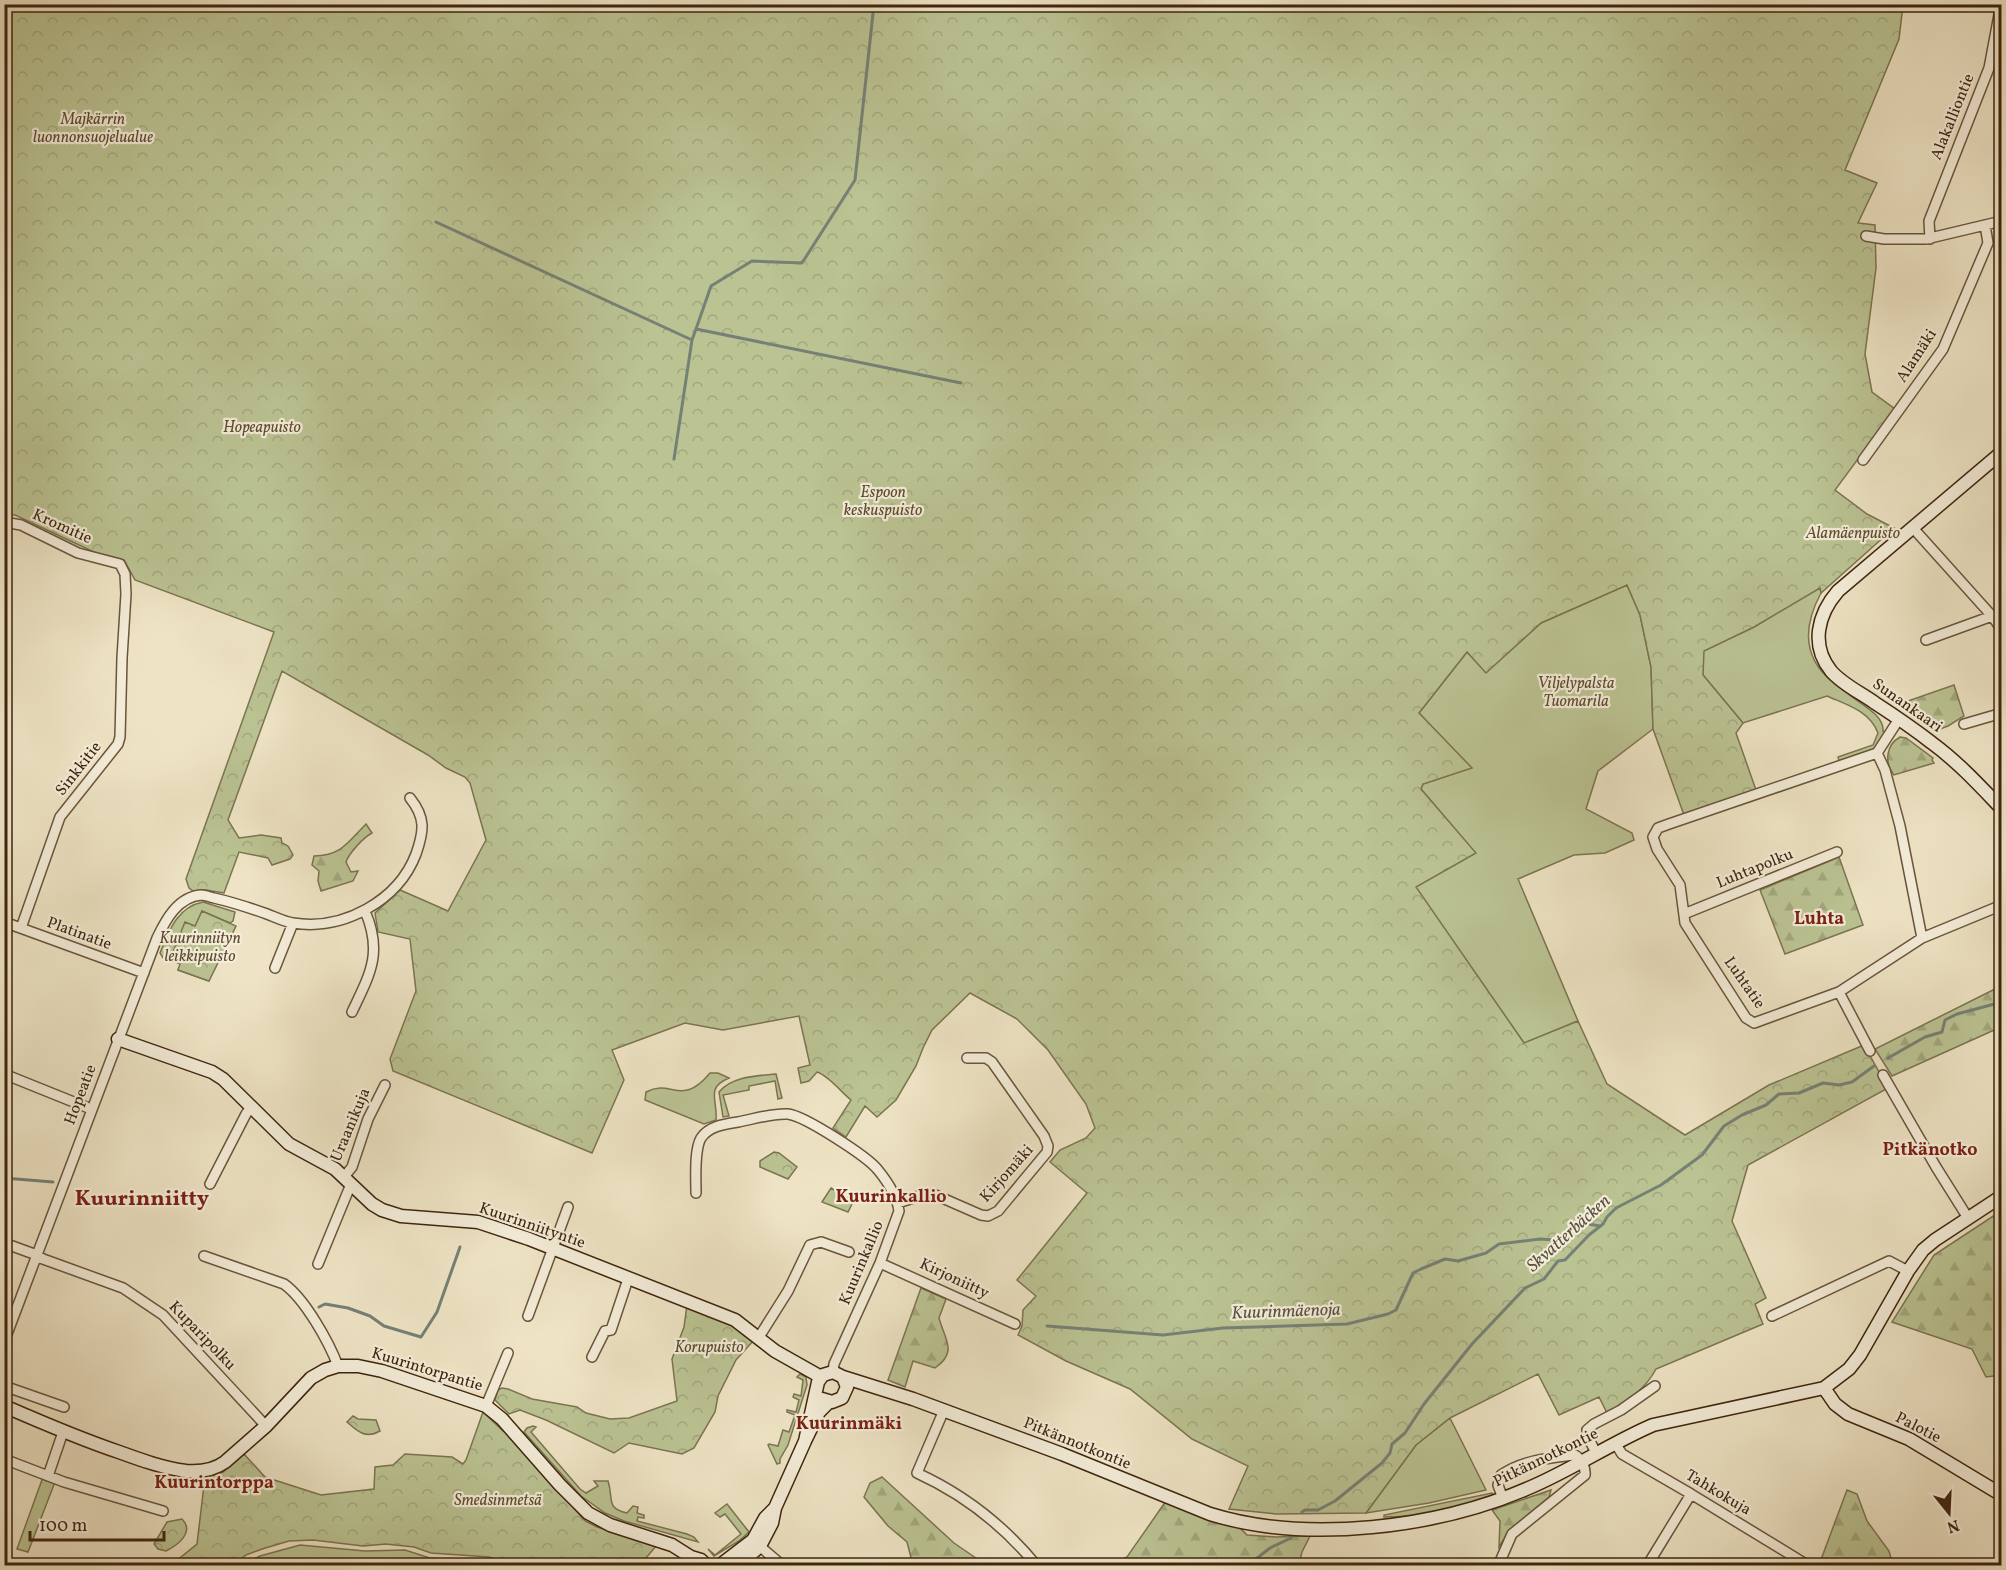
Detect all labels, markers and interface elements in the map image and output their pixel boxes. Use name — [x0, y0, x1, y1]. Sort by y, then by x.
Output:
street label: Alakalliontie — [1926, 71, 1980, 163]
park label: Majkärrin luonnonsuojelualue — [33, 109, 153, 149]
street label: Alamäki — [1892, 325, 1943, 387]
park label: Hopeapuisto — [223, 417, 302, 439]
park label: Espoon keskuspuisto — [844, 482, 923, 522]
street label: Kromitie — [29, 504, 95, 550]
park label: Alamäenpuisto — [1805, 523, 1901, 545]
park label: Viljelypalsta Tuomarila — [1537, 673, 1615, 713]
street label: Sunankaari — [1867, 674, 1947, 738]
street label: Sinkkitie — [51, 737, 107, 801]
street label: Luhtapolku — [1713, 844, 1797, 894]
district label: Luhta — [1794, 907, 1844, 932]
street label: Platinatie — [44, 912, 114, 956]
park label: Kuurinniityn leikkipuisto — [159, 928, 241, 968]
street label: Luhtatie — [1718, 953, 1770, 1013]
street label: Hopeatie — [59, 1062, 103, 1128]
street label: Uraanikuja — [326, 1085, 376, 1165]
district label: Pitkänotko — [1883, 1138, 1977, 1163]
street label: Kirjomäki — [975, 1140, 1039, 1208]
district label: Kuurinniitty — [75, 1184, 210, 1215]
district label: Kuurinkallio — [835, 1185, 947, 1210]
water label: Skvatterbäcken — [1521, 1189, 1617, 1279]
street label: Kuurinniityntie — [476, 1198, 588, 1254]
street label: Kuurinkallio — [834, 1217, 890, 1309]
street label: Kirjoniitty — [916, 1253, 993, 1305]
street label: Kuparipolku — [163, 1296, 241, 1376]
water label: Kuurinmäenoja — [1231, 1298, 1341, 1326]
park label: Korupuisto — [674, 1337, 744, 1359]
street label: Kuurintorpantie — [369, 1343, 485, 1397]
street label: Palotie — [1891, 1407, 1945, 1449]
district label: Kuurinmäki — [796, 1412, 902, 1437]
street label: Pitkännotkontie — [1020, 1412, 1134, 1476]
street label: Pitkännotkontie — [1490, 1423, 1602, 1493]
street label: Tahkokuja — [1681, 1465, 1755, 1521]
district label: Kuurintorppa — [154, 1471, 274, 1496]
north arrow — [1919, 1483, 1979, 1543]
park label: Smedsinmetsä — [454, 1490, 542, 1512]
scale bar — [30, 1504, 164, 1542]
text: N — [1944, 1513, 1962, 1538]
text: 100 m — [39, 1514, 88, 1539]

